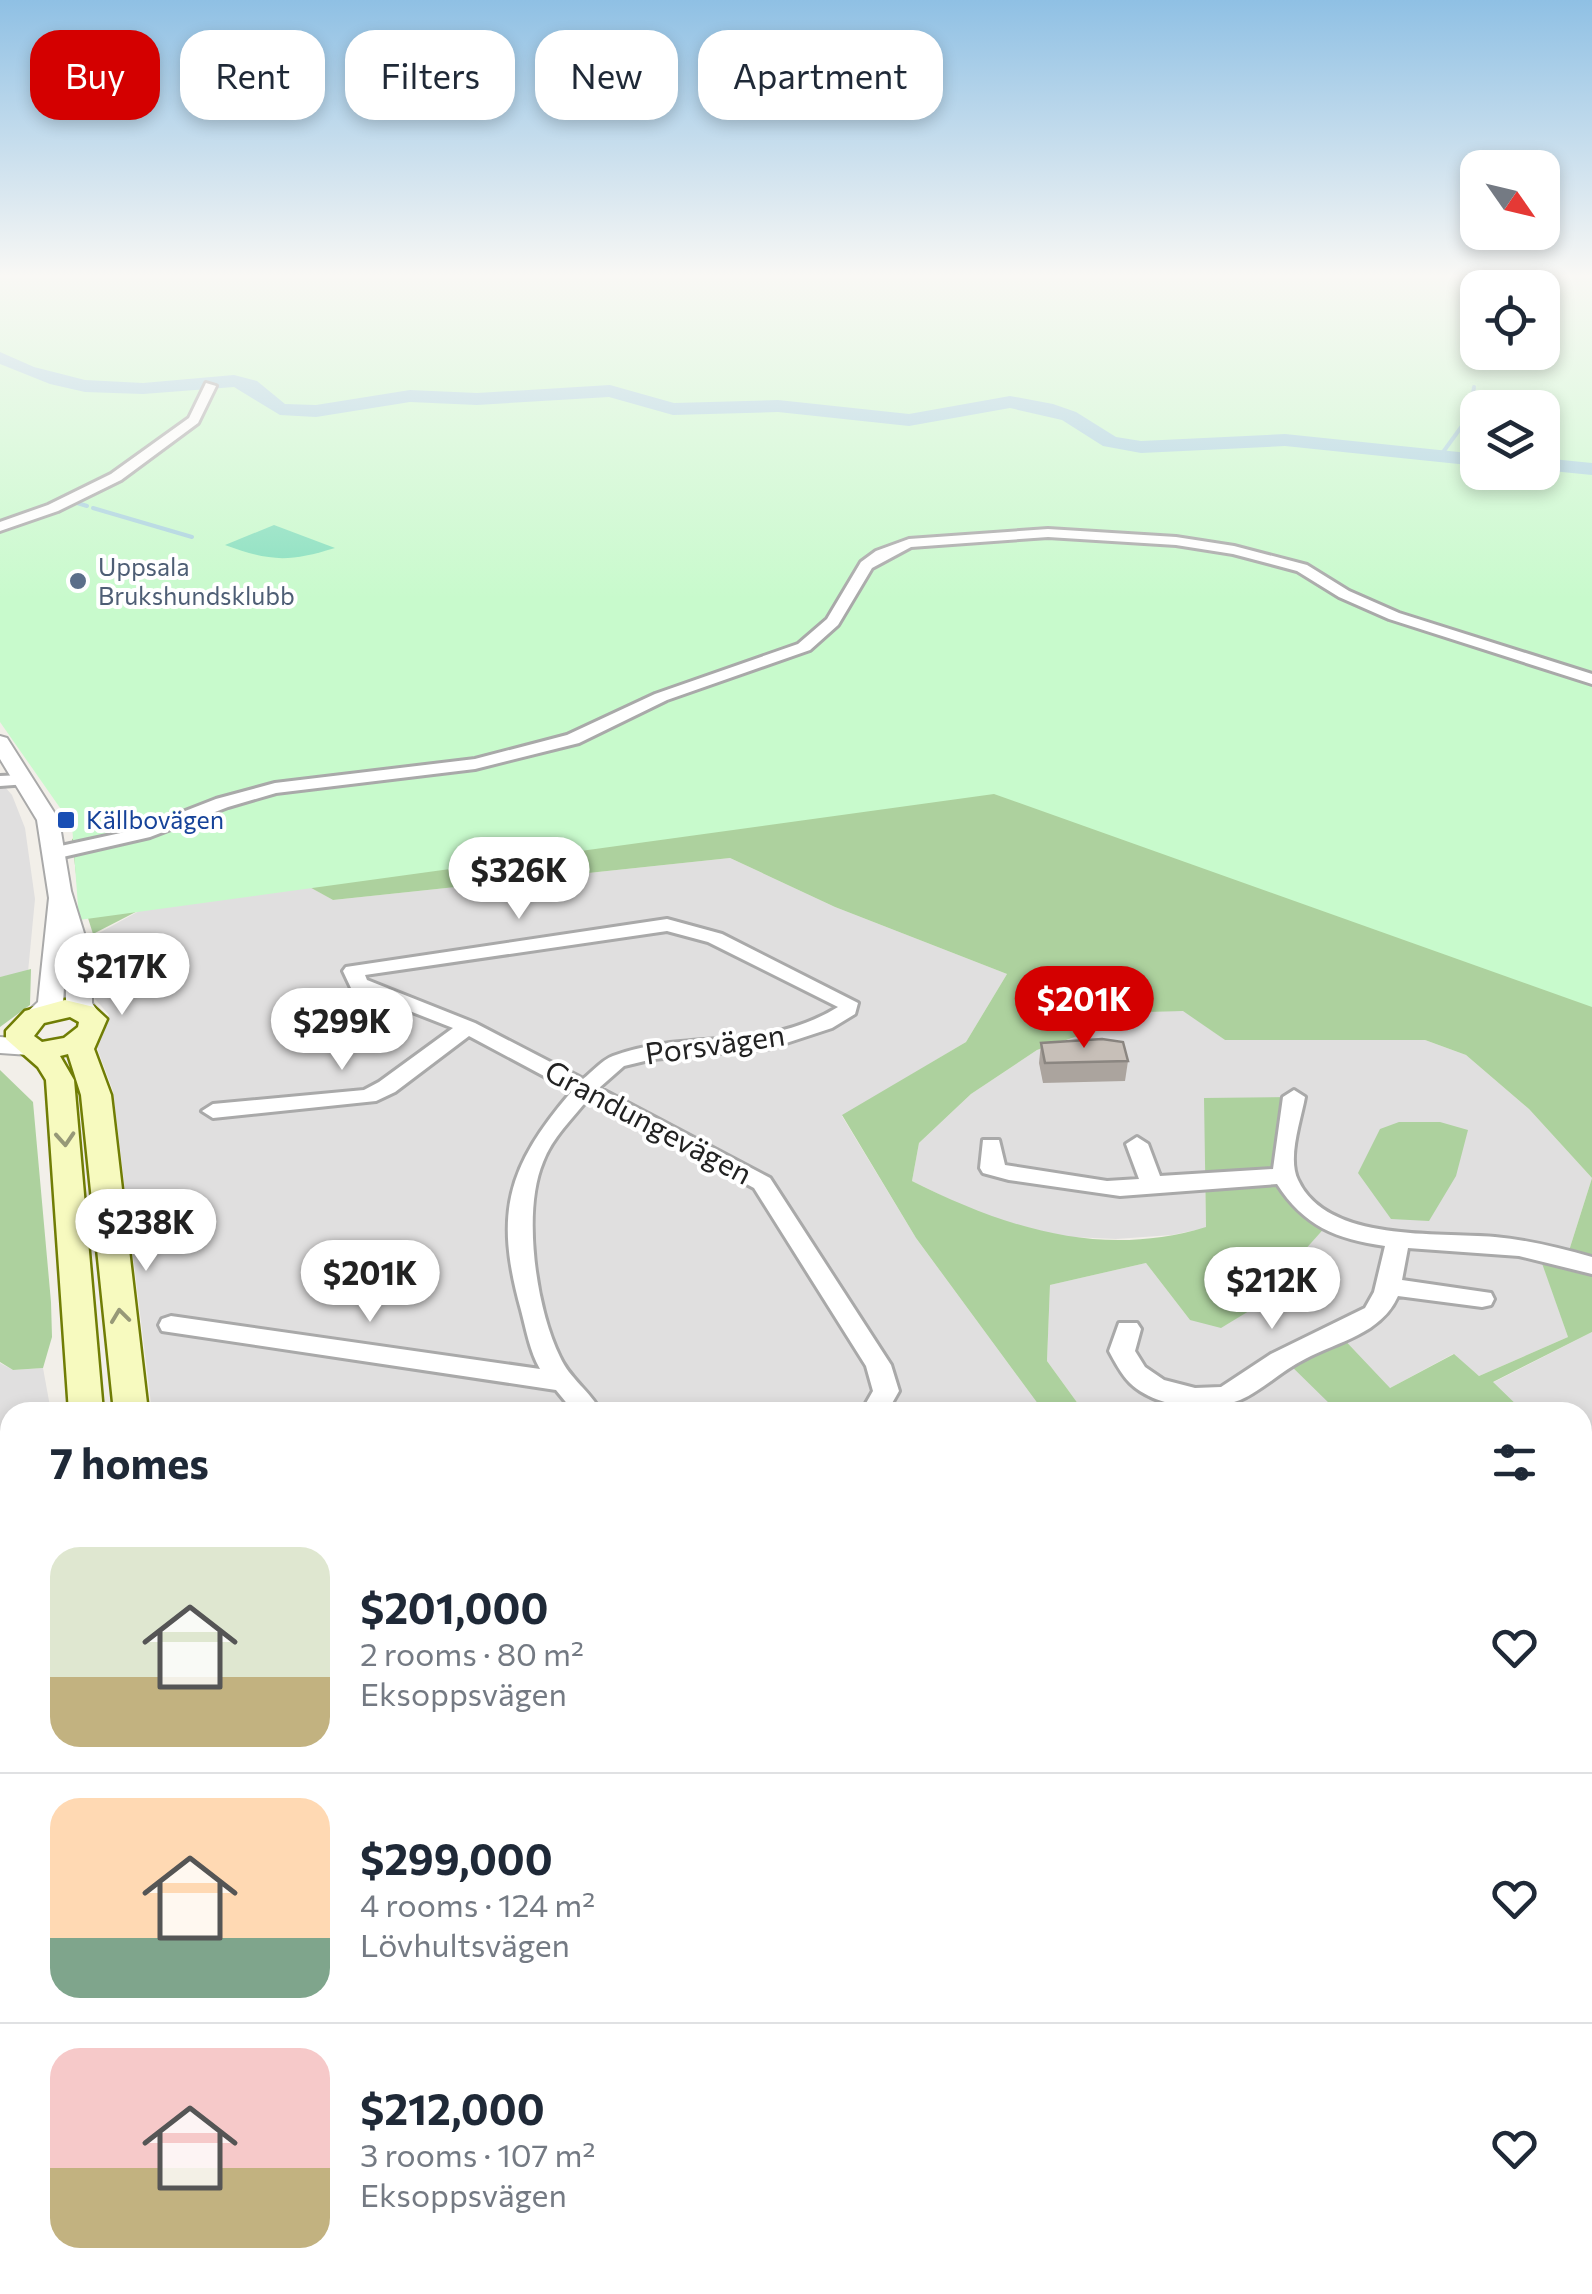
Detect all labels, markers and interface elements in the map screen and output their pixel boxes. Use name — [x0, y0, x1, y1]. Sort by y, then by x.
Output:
chip: Buy — [30, 30, 160, 120]
chip: Rent — [180, 30, 325, 120]
chip: Filters — [345, 30, 515, 120]
chip: New — [535, 30, 678, 120]
chip: Apartment — [698, 30, 943, 120]
north arrow — [1460, 150, 1560, 250]
map controls — [1460, 150, 1560, 490]
button: locate — [1460, 270, 1560, 370]
button: layers — [1460, 390, 1560, 490]
place label: Uppsala Brukshundsklubb — [98, 551, 295, 610]
marker: Uppsala Brukshundsklubb — [67, 570, 89, 592]
place label: Källbovägen — [86, 804, 224, 834]
marker: Källbovägen — [55, 809, 77, 831]
pin: $326K — [449, 837, 589, 922]
text: $326K — [471, 849, 567, 889]
pin: $217K — [52, 933, 192, 1018]
text: $217K — [76, 945, 168, 985]
pin: $201K — [1014, 966, 1154, 1051]
text: $201K — [1037, 978, 1131, 1018]
pin: $299K — [272, 988, 412, 1073]
text: $299K — [293, 1000, 391, 1040]
street label: Porsvägen — [642, 1014, 787, 1071]
street label: Grandungevägen — [539, 1051, 759, 1191]
one-way arrow — [53, 1132, 75, 1148]
pin: $238K — [76, 1189, 216, 1274]
text: $238K — [97, 1201, 195, 1241]
pin: $201K — [300, 1240, 440, 1325]
pin: $212K — [1202, 1247, 1342, 1332]
text: $201K — [323, 1252, 417, 1292]
text: $212K — [1226, 1259, 1318, 1299]
one-way arrow — [110, 1307, 131, 1323]
icon: filters — [1487, 1435, 1542, 1490]
text: 7 homes — [50, 1436, 209, 1488]
text: $201,000 — [360, 1581, 548, 1633]
icon: home — [130, 1587, 250, 1707]
icon: heart — [1487, 1620, 1542, 1675]
text: 2 rooms · 80 m² — [360, 1633, 584, 1673]
text: Eksoppsvägen — [360, 1673, 567, 1713]
text: $299,000 — [360, 1832, 553, 1884]
icon: home — [130, 1838, 250, 1958]
icon: heart — [1487, 1871, 1542, 1926]
text: 4 rooms · 124 m² — [360, 1884, 595, 1924]
text: Lövhultsvägen — [360, 1924, 570, 1964]
text: $212,000 — [360, 2082, 545, 2134]
icon: home — [130, 2088, 250, 2208]
icon: heart — [1487, 2121, 1542, 2176]
text: 3 rooms · 107 m² — [360, 2134, 595, 2174]
text: Eksoppsvägen — [360, 2174, 567, 2214]

